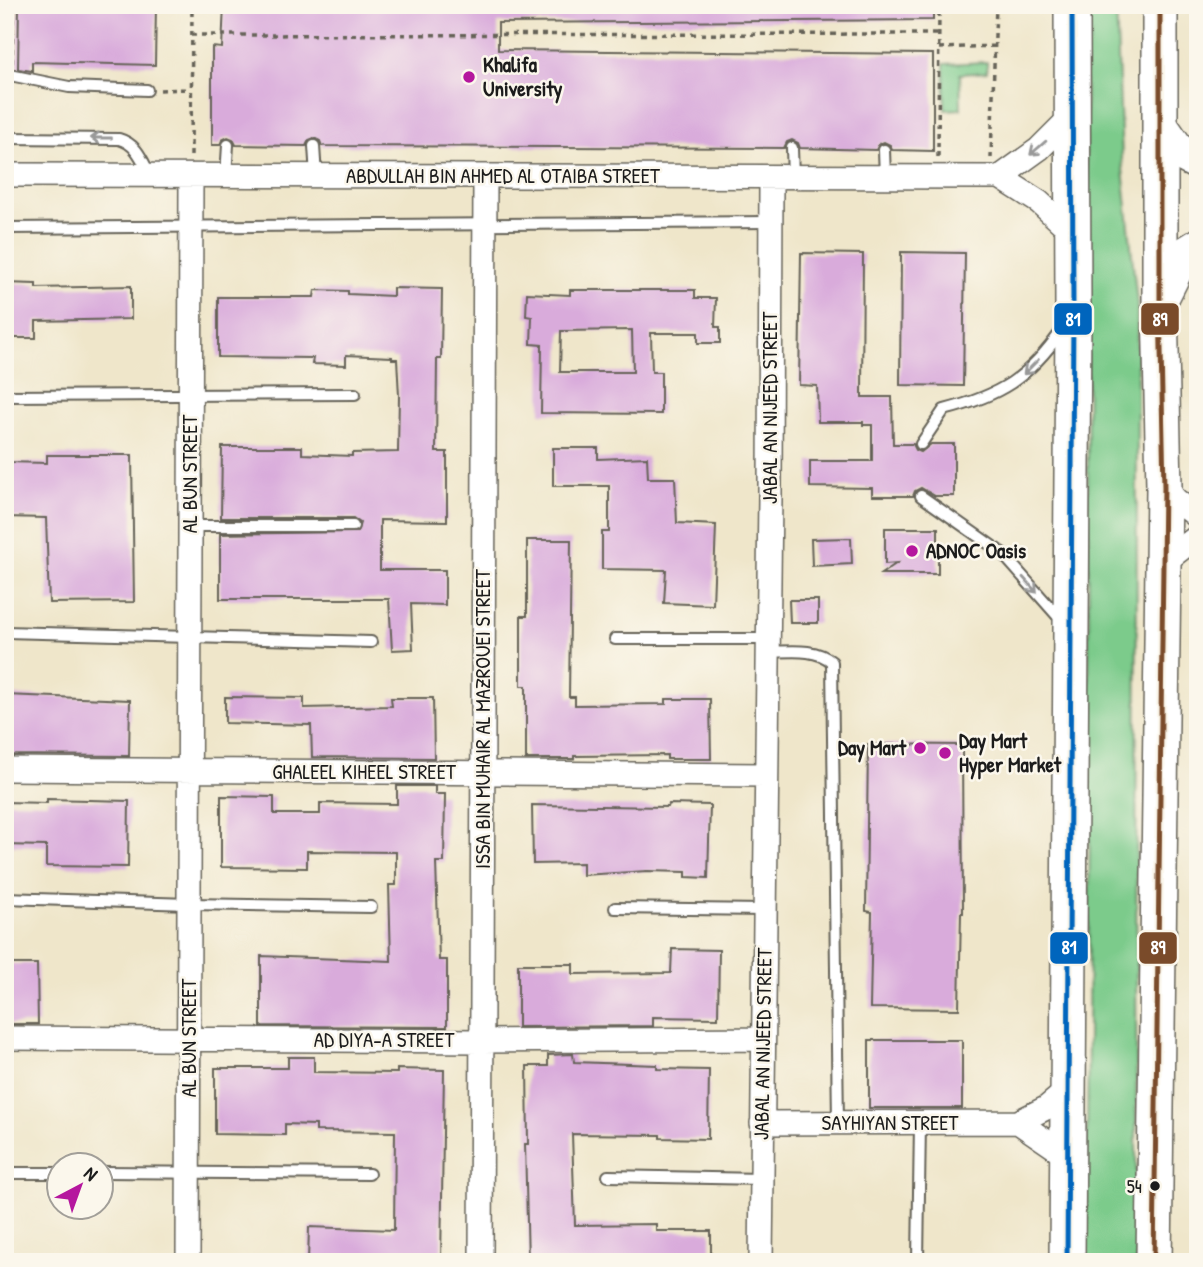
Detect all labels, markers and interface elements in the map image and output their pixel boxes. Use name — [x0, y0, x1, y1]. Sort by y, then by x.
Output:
place label: Khalifa University — [483, 50, 563, 104]
marker: Khalifa University — [461, 69, 477, 85]
one-way arrow — [90, 132, 113, 145]
one-way arrow — [1030, 140, 1048, 156]
street label: ABDULLAH BIN AHMED AL OTAIBA STREET — [346, 161, 661, 190]
line badge: 81 — [1053, 302, 1093, 336]
line badge: 89 — [1140, 302, 1180, 336]
text: 81 — [1065, 306, 1081, 332]
text: 89 — [1152, 306, 1168, 332]
street label: JABAL AN NIJEED STREET — [755, 311, 784, 504]
one-way arrow — [1023, 358, 1040, 375]
street label: AL BUN STREET — [175, 414, 204, 533]
place label: ADNOC Oasis — [926, 536, 1026, 565]
marker: ADNOC Oasis — [904, 543, 920, 559]
street label: ISSA BIN MUHAIR AL MAZROUEI STREET — [468, 568, 497, 869]
one-way arrow — [1022, 576, 1039, 593]
place label: Day Mart Hyper Market — [959, 726, 1062, 780]
place label: Day Mart — [838, 733, 907, 763]
marker: Day Mart — [912, 740, 928, 756]
marker: Day Mart Hyper Market — [937, 745, 953, 761]
street label: GHALEEL KIHEEL STREET — [272, 757, 457, 786]
line badge: 81 — [1049, 931, 1089, 965]
line badge: 89 — [1138, 931, 1178, 965]
text: 81 — [1061, 934, 1077, 960]
text: 89 — [1150, 934, 1166, 960]
street label: JABAL AN NIJEED STREET — [746, 946, 779, 1140]
street label: AL BUN STREET — [174, 978, 203, 1097]
street label: AD DIYA-A STREET — [314, 1025, 455, 1054]
street label: SAYHIYAN STREET — [822, 1108, 960, 1137]
north arrow — [46, 1152, 116, 1222]
text: N — [79, 1160, 103, 1186]
place label: 54 — [1127, 1173, 1142, 1199]
marker: 54 — [1148, 1179, 1162, 1193]

